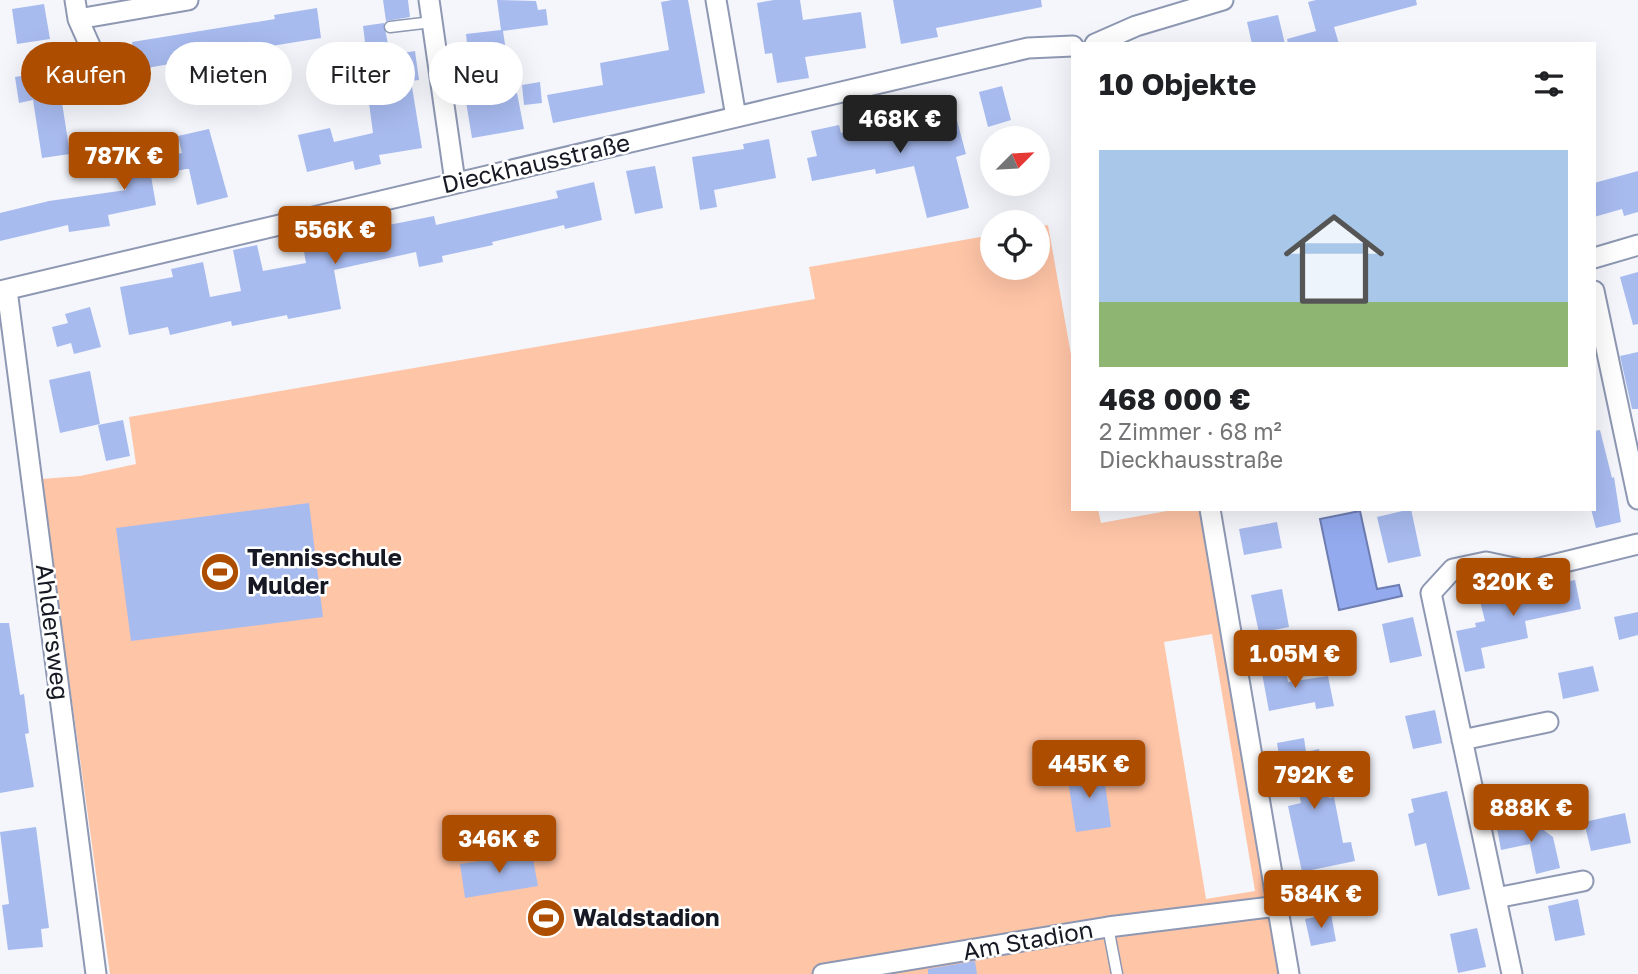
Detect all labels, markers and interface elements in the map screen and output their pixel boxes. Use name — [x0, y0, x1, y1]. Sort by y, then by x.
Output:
chip: Kaufen — [21, 42, 151, 105]
chip: Mieten — [165, 42, 292, 105]
chip: Filter — [306, 42, 415, 105]
chip: Neu — [429, 42, 523, 105]
icon: filters — [1530, 65, 1568, 103]
text: 10 Objekte — [1099, 66, 1256, 102]
pin: 468K € — [843, 96, 957, 155]
text: 468K € — [859, 104, 941, 132]
north arrow — [980, 126, 1050, 196]
map controls — [980, 126, 1050, 280]
street label: Dieckhausstraße — [439, 127, 633, 198]
pin: 787K € — [67, 132, 181, 192]
text: 787K € — [85, 141, 163, 169]
icon: home — [1271, 196, 1397, 322]
pin: 556K € — [278, 206, 392, 266]
button: locate — [980, 210, 1050, 280]
text: 556K € — [294, 215, 376, 243]
text: 468 000 € — [1099, 381, 1251, 417]
text: 2 Zimmer · 68 m² — [1099, 417, 1282, 445]
text: Dieckhausstraße — [1099, 445, 1283, 473]
place label: Tennisschule Mulder — [247, 542, 402, 599]
sports icon: Tennisschule Mulder — [199, 551, 241, 593]
pin: 320K € — [1456, 558, 1570, 618]
street label: Ahldersweg — [31, 562, 76, 702]
text: 320K € — [1472, 567, 1554, 595]
pin: 1.05M € — [1230, 630, 1360, 690]
text: 1.05M € — [1250, 639, 1340, 667]
pin: 445K € — [1032, 740, 1146, 800]
text: 445K € — [1048, 749, 1130, 777]
pin: 792K € — [1257, 752, 1371, 811]
text: 792K € — [1274, 760, 1354, 788]
pin: 888K € — [1474, 784, 1588, 844]
text: 888K € — [1490, 793, 1572, 821]
pin: 346K € — [442, 816, 556, 875]
text: 346K € — [458, 824, 540, 852]
pin: 584K € — [1264, 870, 1378, 930]
text: 584K € — [1280, 879, 1362, 907]
sports icon: Waldstadion — [525, 897, 567, 939]
place label: Waldstadion — [573, 902, 720, 931]
street label: Am Stadion — [960, 914, 1095, 965]

